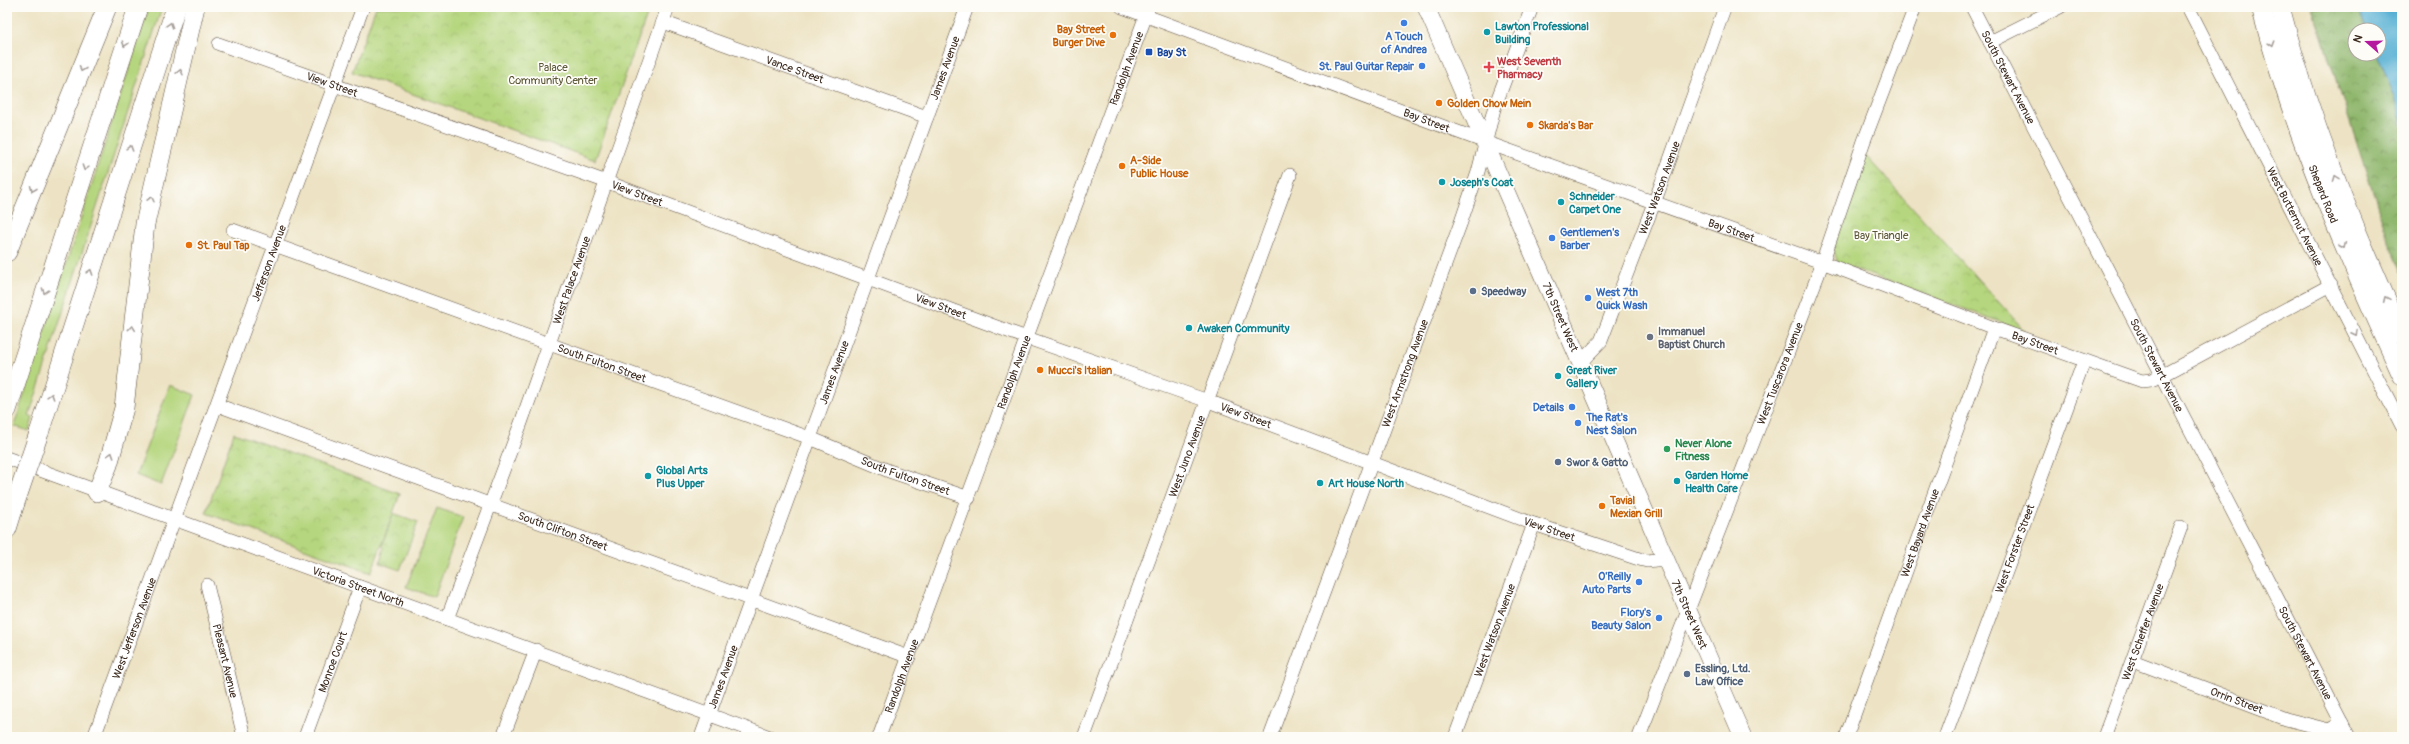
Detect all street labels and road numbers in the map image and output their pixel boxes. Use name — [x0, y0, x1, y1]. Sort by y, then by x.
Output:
street label: Randolph Avenue — [1107, 29, 1147, 107]
street label: South Stewart Avenue — [1978, 29, 2038, 127]
street label: James Avenue — [928, 34, 963, 102]
street label: Vance Street — [764, 53, 826, 86]
street label: View Street — [304, 70, 360, 100]
street label: Bay Street — [1402, 106, 1452, 135]
street label: West Watson Avenue — [1637, 139, 1683, 236]
street label: Shepard Road — [2305, 163, 2340, 225]
street label: West Butternut Avenue — [2264, 165, 2325, 269]
street label: View Street — [610, 178, 665, 209]
street label: Bay Street — [1706, 216, 1757, 245]
street label: Jefferson Avenue — [249, 223, 289, 303]
street label: West Palace Avenue — [550, 234, 594, 326]
street label: 7th Street West — [1539, 281, 1581, 354]
street label: View Street — [913, 291, 969, 322]
street label: South Stewart Avenue — [2127, 316, 2186, 415]
street label: West Armstrong Avenue — [1379, 317, 1432, 429]
street label: West Tuscarora Avenue — [1755, 320, 1806, 426]
street label: Bay Street — [2010, 329, 2061, 358]
street label: Randolph Avenue — [995, 333, 1034, 411]
street label: James Avenue — [817, 338, 852, 406]
street label: South Fulton Street — [555, 341, 648, 386]
street label: View Street — [1218, 400, 1274, 432]
street label: West Juno Avenue — [1166, 413, 1208, 499]
street label: South Fulton Street — [859, 454, 952, 498]
street label: West Bayard Avenue — [1898, 487, 1942, 579]
street label: West Forster Street — [1993, 502, 2038, 595]
street label: South Clifton Street — [516, 509, 610, 554]
street label: View Street — [1521, 515, 1577, 544]
street label: Victoria Street North — [310, 564, 406, 610]
street label: West Jefferson Avenue — [110, 575, 159, 681]
street label: 7th Street West — [1668, 578, 1710, 652]
street label: West Watson Avenue — [1472, 581, 1519, 679]
street label: West Scheffer Avenue — [2119, 581, 2167, 682]
street label: South Stewart Avenue — [2276, 604, 2335, 703]
street label: Pleasant Avenue — [210, 623, 240, 700]
street label: Monroe Court — [316, 629, 350, 694]
street label: Randolph Avenue — [882, 637, 922, 715]
street label: James Avenue — [706, 643, 741, 711]
street label: Orrin Street — [2208, 685, 2265, 717]

